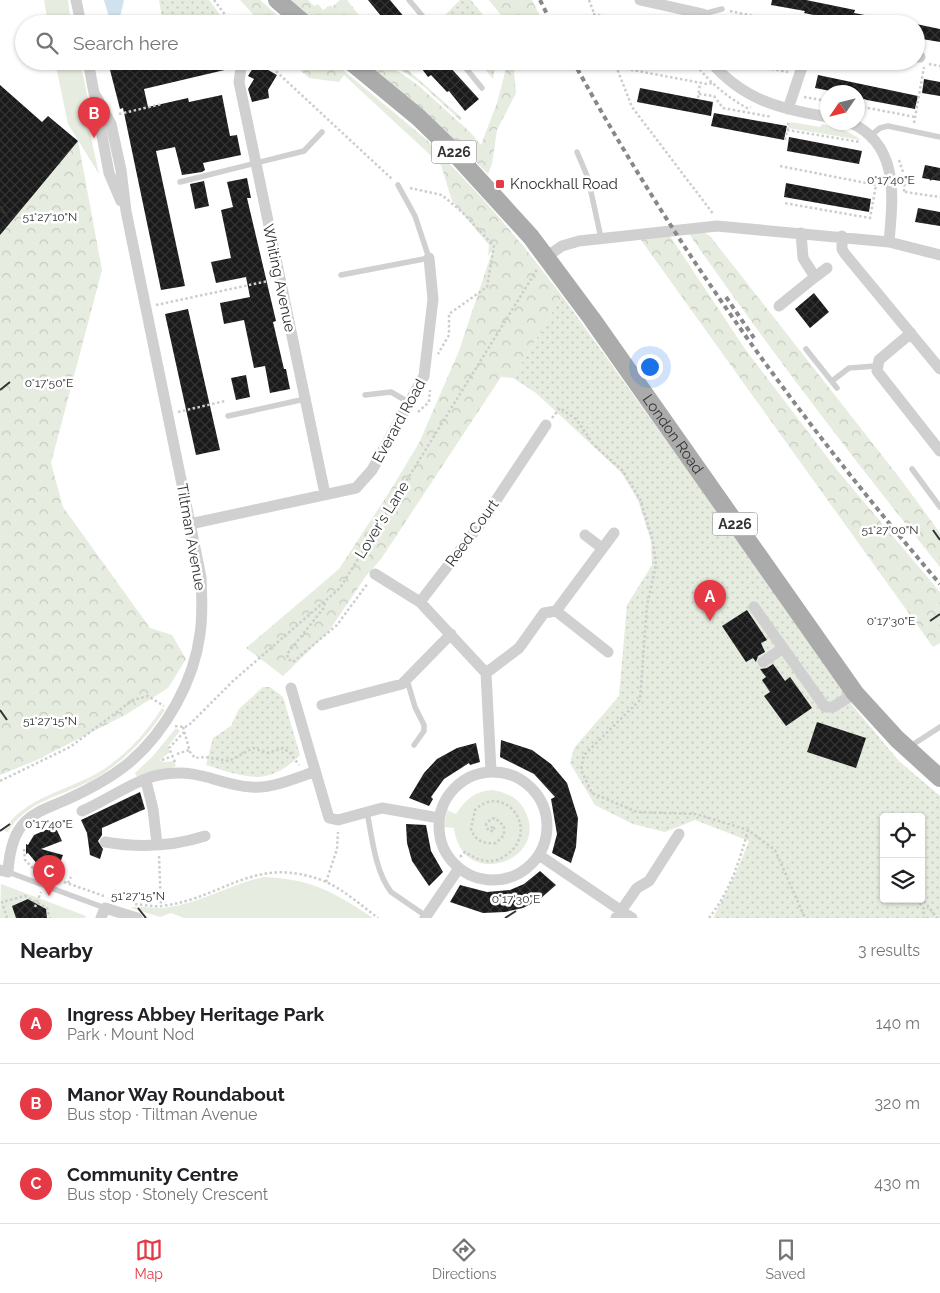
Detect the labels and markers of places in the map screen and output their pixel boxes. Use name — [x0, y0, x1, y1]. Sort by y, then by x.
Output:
pin: B — [78, 97, 110, 138]
place label: Knockhall Road — [510, 175, 618, 193]
marker: Knockhall Road — [494, 178, 506, 190]
pin: A — [694, 580, 726, 621]
pin: C — [33, 855, 65, 896]

